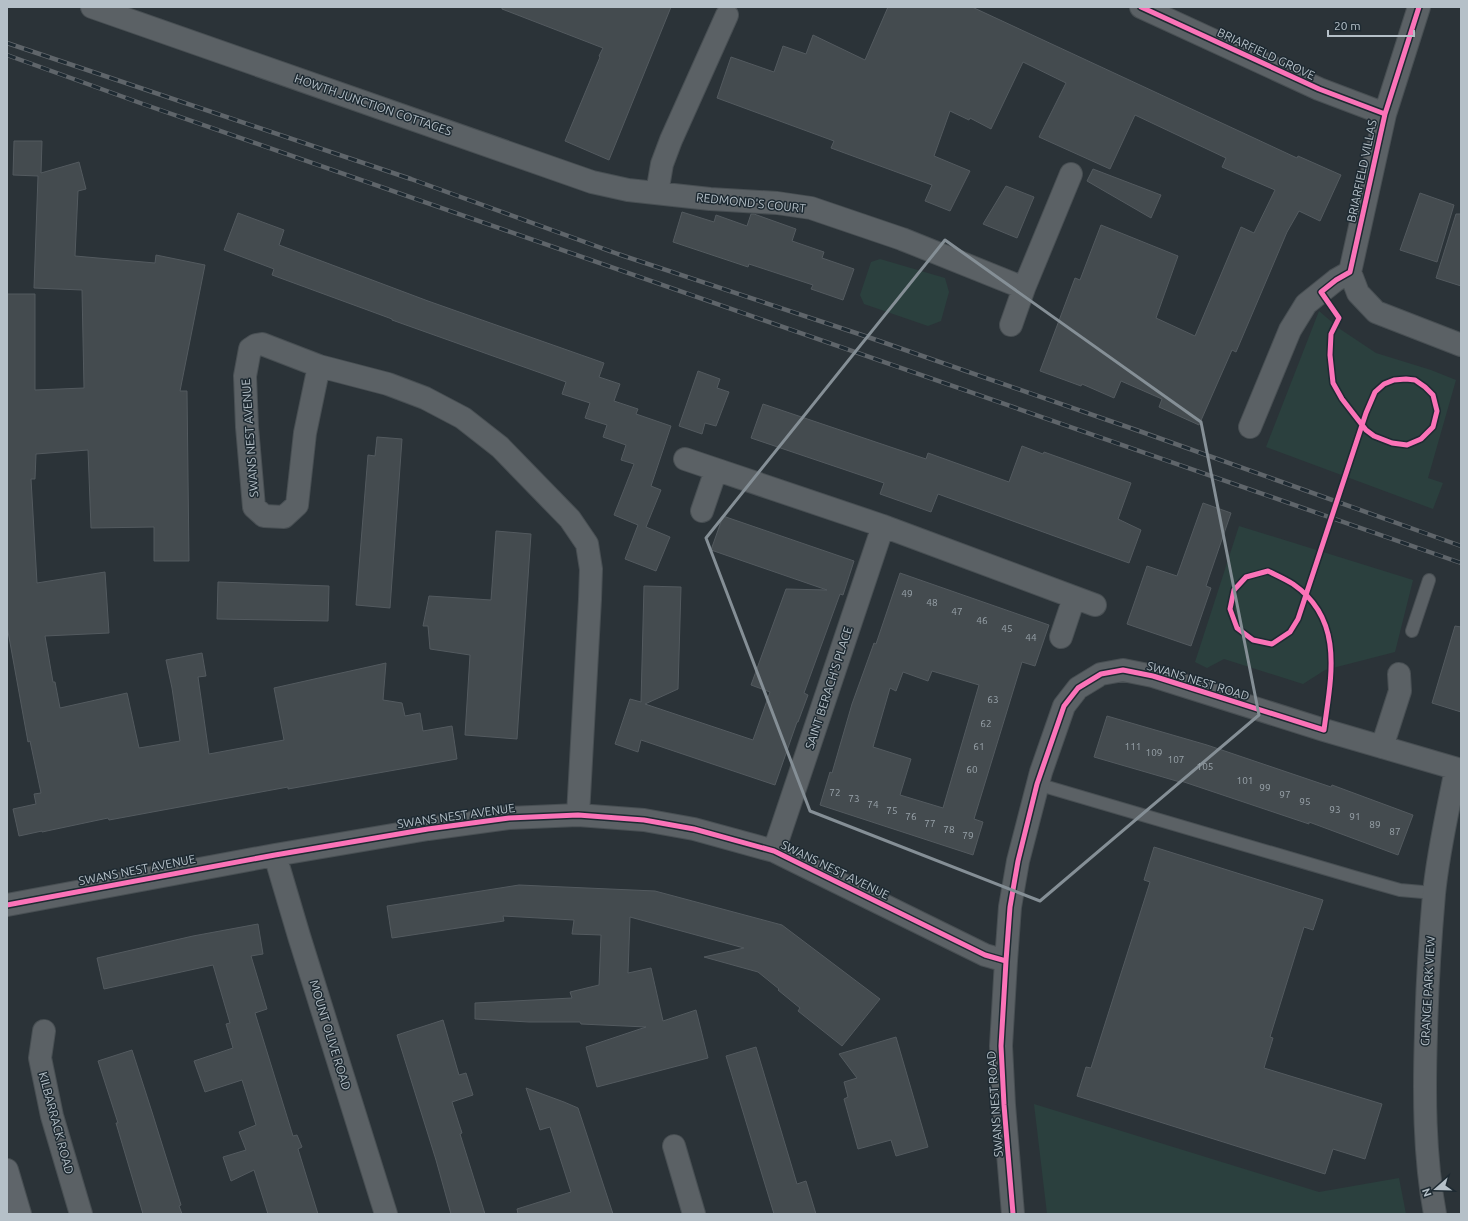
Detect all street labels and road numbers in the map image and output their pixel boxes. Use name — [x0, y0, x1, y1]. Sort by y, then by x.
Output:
street label: BRIARFIELD GROVE — [1215, 25, 1317, 82]
street label: HOWTH JUNCTION COTTAGES — [293, 71, 453, 138]
street label: BRIARFIELD VILLAS — [1344, 118, 1379, 223]
street label: REDMOND'S COURT — [696, 190, 807, 215]
street label: SWANS NEST AVENUE — [239, 378, 260, 498]
street label: SAINT BERACH'S PLACE — [803, 625, 855, 751]
street label: SWANS NEST ROAD — [1145, 659, 1251, 702]
street label: SWANS NEST AVENUE — [396, 801, 516, 830]
street label: SWANS NEST AVENUE — [779, 838, 892, 902]
street label: SWANS NEST AVENUE — [77, 852, 197, 887]
street label: GRANGE PARK VIEW — [1418, 936, 1437, 1046]
street label: MOUNT OLIVE ROAD — [308, 978, 353, 1091]
street label: SWANS NEST ROAD — [984, 1050, 1005, 1158]
street label: KILBARRACK ROAD — [37, 1070, 76, 1175]

